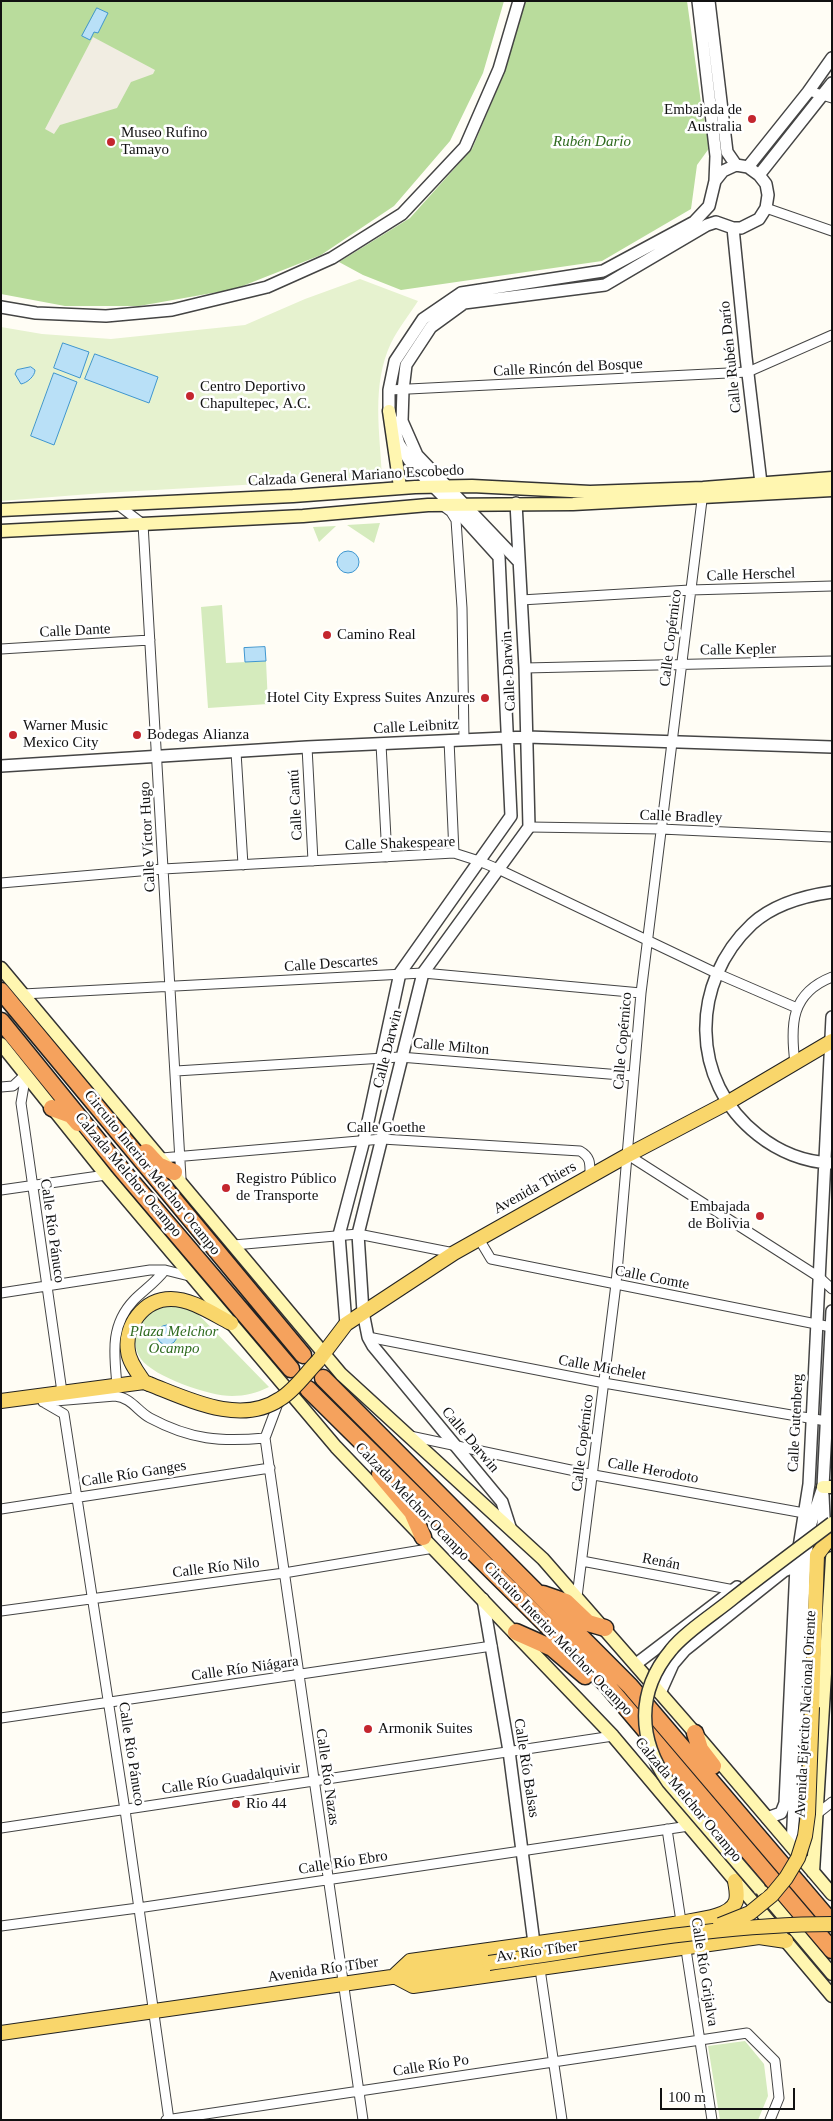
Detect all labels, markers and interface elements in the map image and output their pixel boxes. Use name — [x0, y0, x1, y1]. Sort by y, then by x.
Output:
place label: Embajada de Australia — [664, 101, 742, 136]
marker: Embajada de Australia — [746, 113, 758, 125]
place label: Museo Rufino Tamayo — [121, 124, 207, 159]
park label: Rubén Dario — [553, 133, 631, 151]
marker: Museo Rufino Tamayo — [105, 136, 117, 148]
street label: Calle Rubén Darío — [716, 300, 746, 414]
street label: Calle Rincón del Bosque — [493, 355, 643, 381]
place label: Centro Deportivo Chapultepec, A.C. — [200, 378, 311, 413]
marker: Centro Deportivo Chapultepec, A.C. — [184, 390, 196, 402]
street label: Calzada General Mariano Escobedo — [248, 461, 464, 491]
street label: Calle Herschel — [706, 564, 796, 586]
street label: Calle Copérnico — [656, 588, 686, 688]
street label: Calle Dante — [39, 620, 111, 642]
place label: Camino Real — [337, 626, 416, 644]
marker: Camino Real — [321, 629, 333, 641]
street label: Calle Darwin — [498, 630, 520, 712]
street label: Calle Kepler — [700, 640, 776, 660]
place label: Hotel City Express Suites Anzures — [267, 689, 475, 707]
marker: Hotel City Express Suites Anzures — [479, 692, 491, 704]
street label: Calle Leibnitz — [373, 716, 459, 738]
place label: Warner Music Mexico City — [23, 717, 108, 752]
place label: Bodegas Alianza — [147, 726, 249, 744]
marker: Warner Music Mexico City — [7, 729, 19, 741]
marker: Bodegas Alianza — [131, 729, 143, 741]
street label: Calle Cantú — [285, 769, 307, 841]
street label: Calle Víctor Hugo — [136, 781, 160, 893]
street label: Calle Bradley — [639, 807, 723, 827]
street label: Calle Shakespeare — [345, 833, 455, 855]
street label: Calle Descartes — [284, 952, 378, 976]
street label: Calle Copérnico — [610, 991, 636, 1091]
street label: Calle Darwin — [370, 1008, 406, 1090]
street label: Calle Milton — [412, 1035, 490, 1059]
street label: Circuito Interior Melchor Ocampo — [80, 1087, 224, 1259]
street label: Calzada Melchor Ocampo — [71, 1109, 185, 1241]
street label: Calle Goethe — [347, 1119, 425, 1137]
street label: Avenida Thiers — [491, 1158, 579, 1218]
place label: Registro Público de Transporte — [236, 1170, 336, 1205]
street label: Calle Río Pánuco — [36, 1178, 68, 1284]
marker: Registro Público de Transporte — [220, 1182, 232, 1194]
place label: Embajada de Bolivia — [688, 1198, 750, 1233]
marker: Embajada de Bolivia — [754, 1210, 766, 1222]
street label: Calle Comte — [613, 1262, 691, 1294]
park label: Plaza Melchor Ocampo — [130, 1323, 218, 1358]
street label: Calle Michelet — [557, 1351, 647, 1385]
street label: Calle Gutenberg — [784, 1373, 808, 1473]
street label: Calle Copérnico — [568, 1393, 598, 1493]
street label: Calle Darwin — [437, 1403, 503, 1477]
street label: Calzada Melchor Ocampo — [351, 1439, 473, 1565]
street label: Calle Herodoto — [606, 1454, 700, 1488]
street label: Calle Río Ganges — [80, 1457, 188, 1491]
street label: Renán — [640, 1550, 682, 1574]
street label: Calle Río Nilo — [171, 1554, 261, 1582]
street label: Circuito Interior Melchor Ocampo — [480, 1558, 636, 1720]
street label: Avenida Ejército Nacional Oriente — [792, 1610, 820, 1818]
street label: Calle Río Niágara — [190, 1653, 300, 1685]
street label: Calle Río Pánuco — [114, 1701, 148, 1807]
street label: Calle Río Balsas — [509, 1717, 543, 1819]
place label: Armonik Suites — [378, 1720, 473, 1738]
marker: Armonik Suites — [362, 1723, 374, 1735]
street label: Calle Río Nazas — [311, 1727, 343, 1827]
street label: Calzada Melchor Ocampo — [631, 1734, 745, 1866]
street label: Calle Río Guadalquivir — [160, 1759, 302, 1799]
place label: Rio 44 — [246, 1795, 286, 1813]
marker: Rio 44 — [230, 1798, 242, 1810]
street label: Calle Río Ebro — [297, 1847, 389, 1879]
street label: Calle Río Grijalva — [687, 1916, 721, 2028]
street label: Av. Río Tíber — [495, 1937, 579, 1967]
street label: Avenida Río Tíber — [267, 1953, 379, 1987]
street label: Calle Río Po — [392, 2051, 470, 2081]
scale bar — [663, 2078, 798, 2110]
text: 100 m — [668, 2089, 706, 2105]

